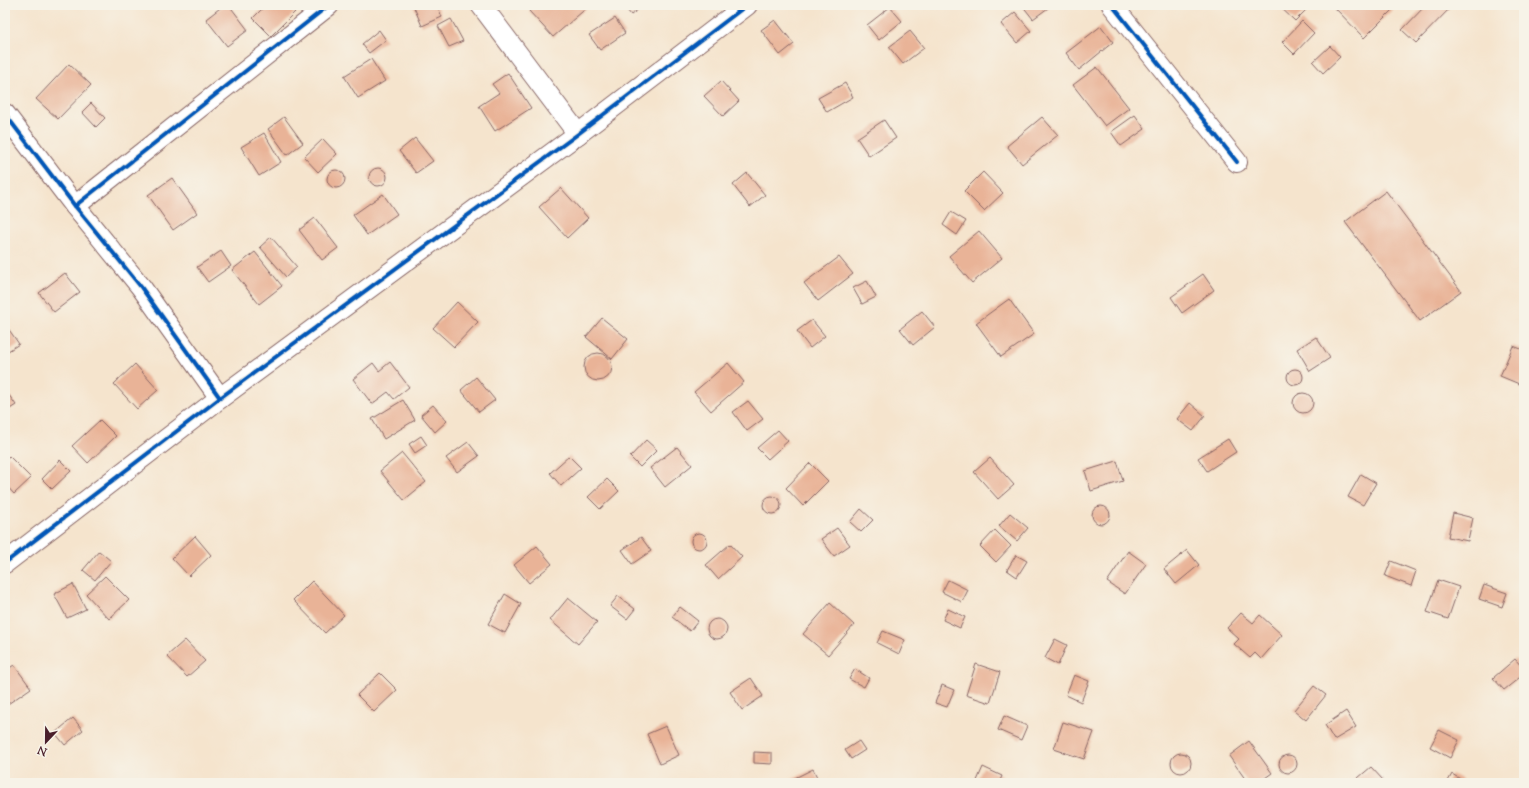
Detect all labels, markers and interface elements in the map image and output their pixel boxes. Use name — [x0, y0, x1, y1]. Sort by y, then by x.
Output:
north arrow — [26, 722, 66, 762]
text: N — [35, 741, 51, 760]

